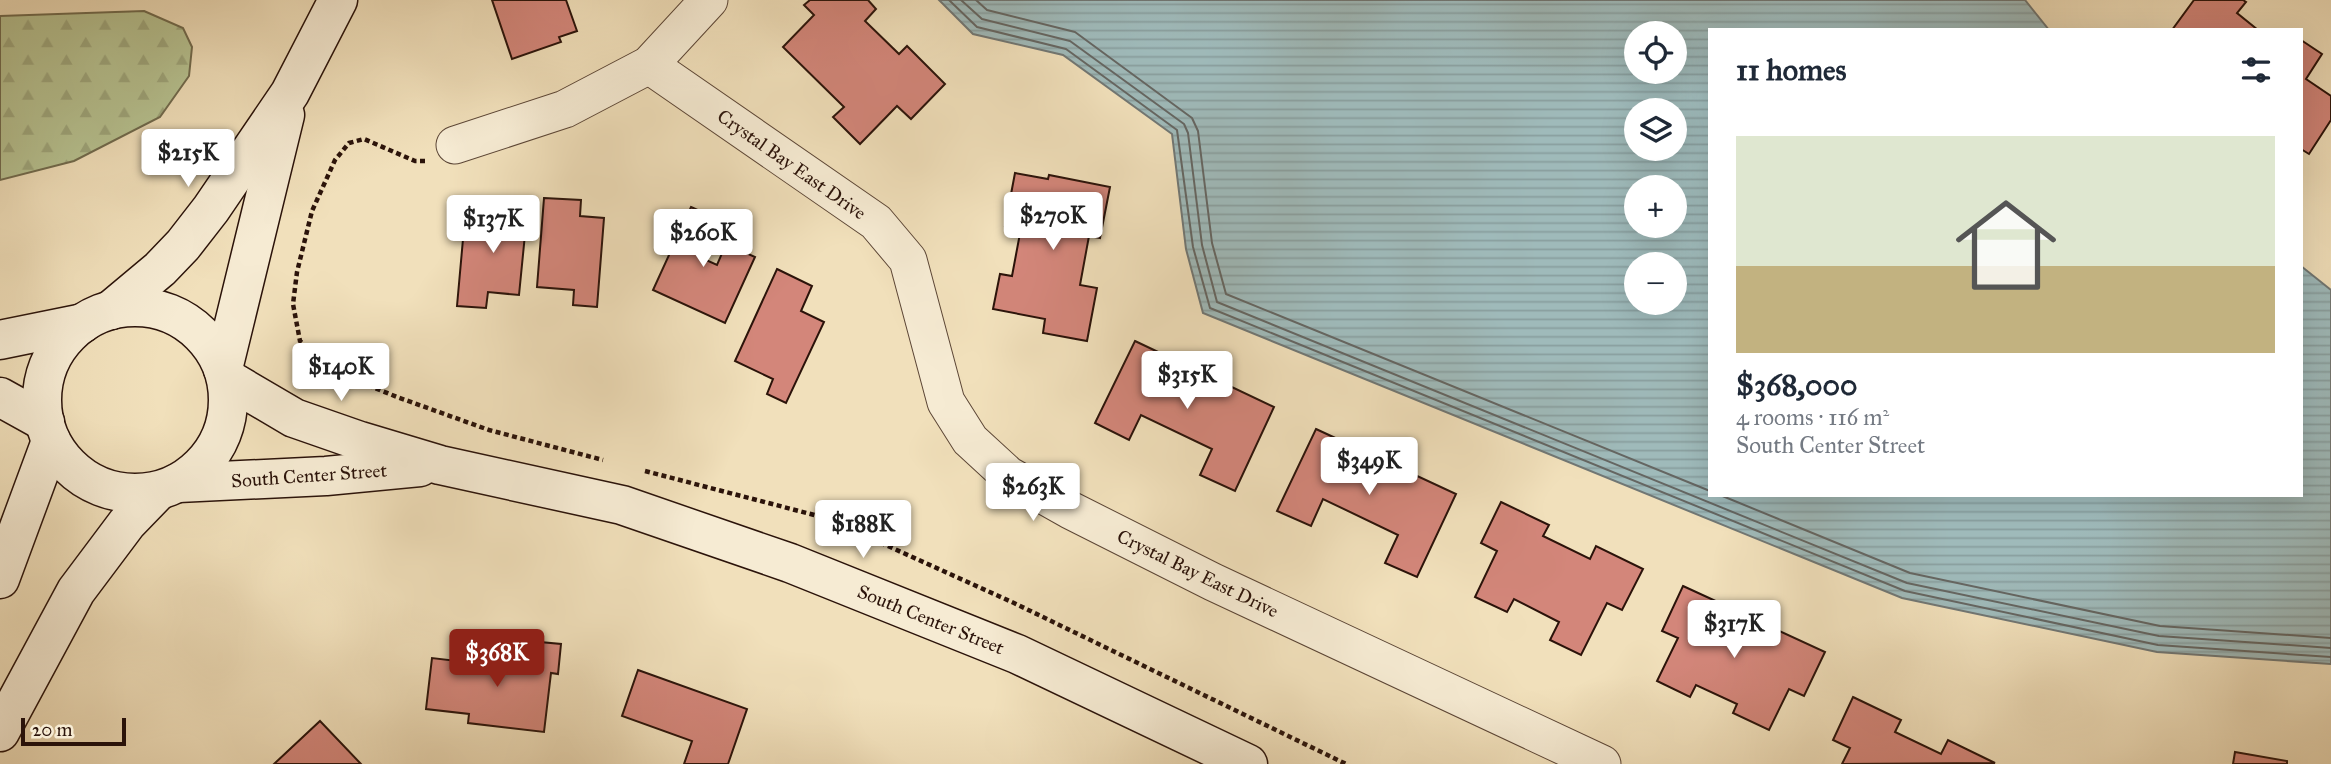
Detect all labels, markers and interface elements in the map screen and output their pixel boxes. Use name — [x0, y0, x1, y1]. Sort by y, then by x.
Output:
map controls — [1624, 21, 1687, 315]
button: locate — [1624, 21, 1687, 84]
icon: filters — [2237, 51, 2275, 89]
text: 11 homes — [1736, 52, 1847, 88]
button: layers — [1624, 98, 1687, 161]
street label: Crystal Bay East Drive — [713, 104, 871, 225]
pin: $215K — [139, 130, 237, 189]
text: $215K — [157, 138, 219, 166]
button: + — [1624, 175, 1687, 238]
icon: home — [1943, 182, 2069, 308]
pin: $270K — [1004, 192, 1102, 252]
pin: $137K — [444, 196, 542, 255]
text: $270K — [1020, 201, 1086, 229]
text: $137K — [463, 204, 523, 232]
pin: $260K — [654, 210, 752, 269]
text: $260K — [670, 218, 736, 246]
button: − — [1624, 252, 1687, 315]
pin: $140K — [292, 344, 390, 403]
text: $140K — [308, 352, 374, 380]
pin: $315K — [1138, 352, 1236, 411]
text: $315K — [1158, 360, 1216, 388]
text: $368,000 — [1736, 367, 1857, 403]
text: 4 rooms · 116 m² — [1736, 403, 1889, 431]
text: South Center Street — [1736, 431, 1925, 459]
pin: $349K — [1320, 438, 1418, 497]
text: $349K — [1337, 446, 1401, 474]
street label: South Center Street — [230, 459, 388, 492]
pin: $263K — [984, 463, 1082, 523]
text: $263K — [1002, 472, 1064, 500]
pin: $188K — [814, 500, 912, 560]
text: $188K — [831, 509, 895, 537]
street label: Crystal Bay East Drive — [1113, 524, 1282, 623]
street label: South Center Street — [854, 580, 1008, 659]
pin: $317K — [1685, 600, 1783, 660]
text: $317K — [1704, 609, 1764, 637]
pin: $368K — [448, 630, 546, 689]
text: $368K — [465, 638, 529, 666]
scale bar — [21, 715, 126, 747]
text: 20 m — [32, 718, 73, 741]

